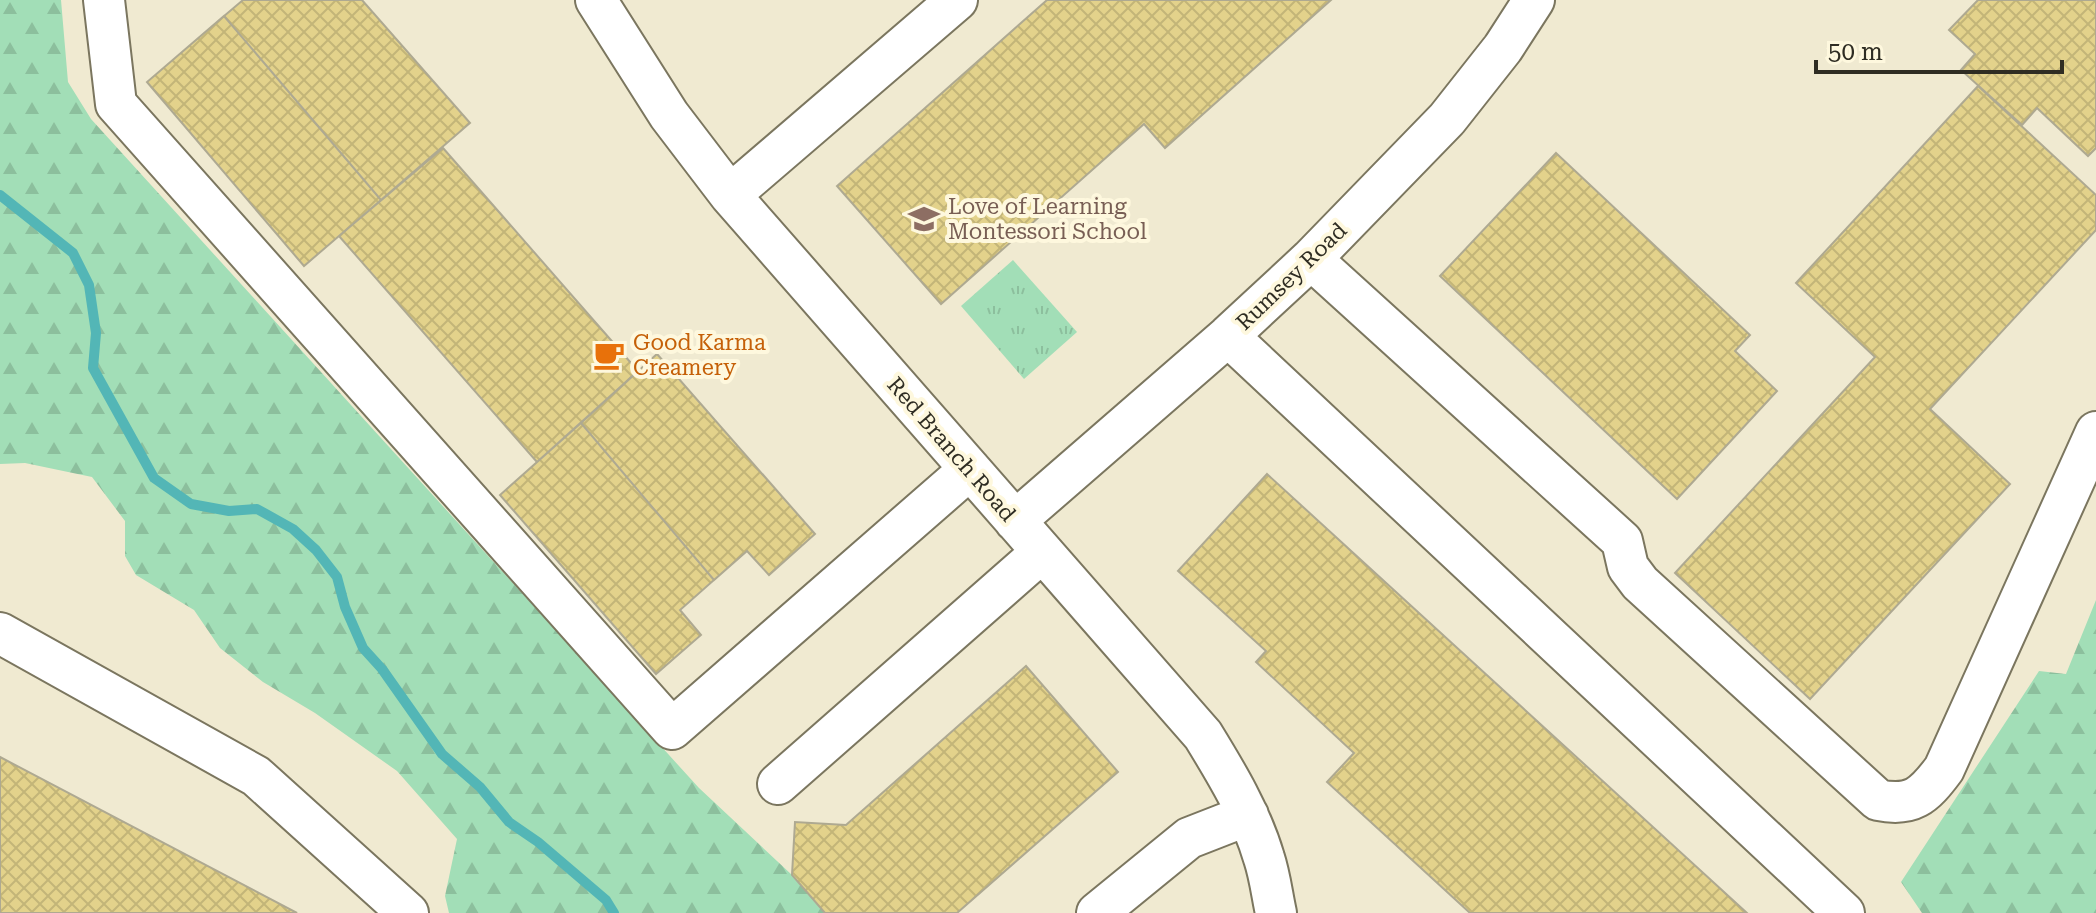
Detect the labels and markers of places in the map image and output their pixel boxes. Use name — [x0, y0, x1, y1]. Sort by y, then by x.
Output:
place label: Love of Learning Montessori School — [948, 194, 1147, 244]
school or university icon: Love of Learning Montessori School — [907, 202, 941, 236]
place label: Good Karma Creamery — [633, 330, 766, 380]
cafe icon: Good Karma Creamery — [592, 338, 626, 372]

